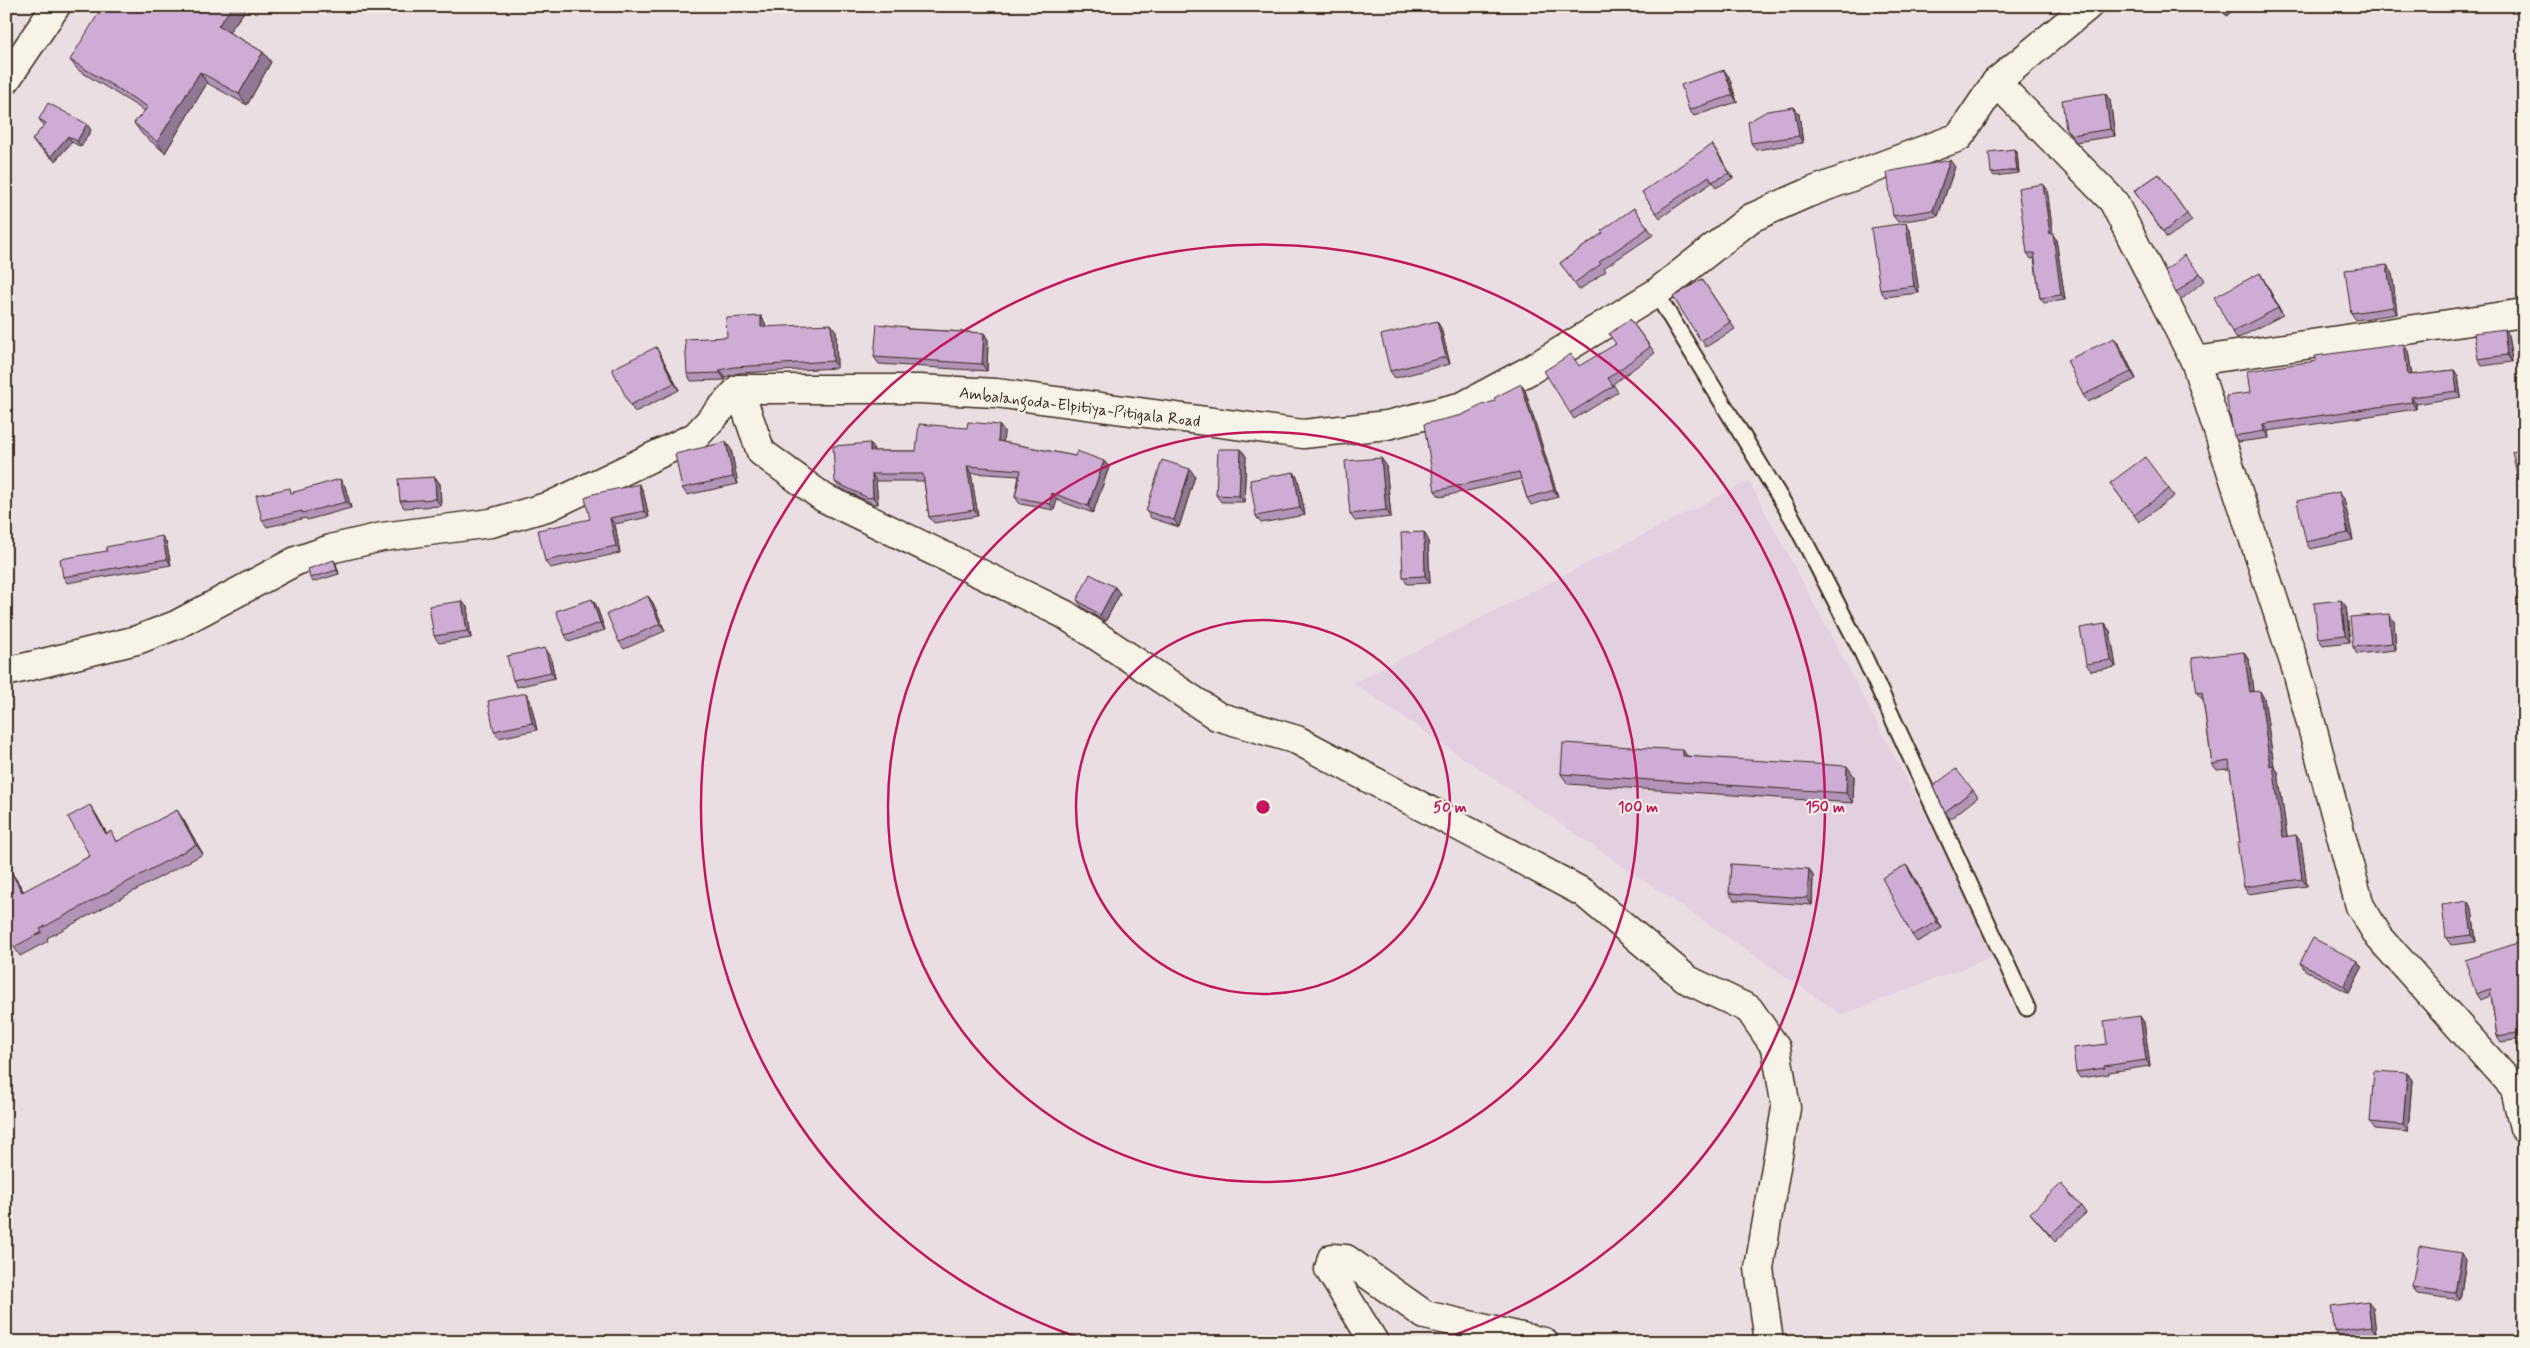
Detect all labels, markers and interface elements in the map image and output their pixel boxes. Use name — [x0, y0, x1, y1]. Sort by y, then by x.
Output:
street label: Ambalangoda-Elpitiya-Pitigala Road — [958, 382, 1202, 434]
centre of rings — [1254, 798, 1272, 816]
text: 50 m — [1433, 798, 1467, 818]
text: 100 m — [1618, 798, 1658, 818]
text: 150 m — [1805, 798, 1845, 818]

